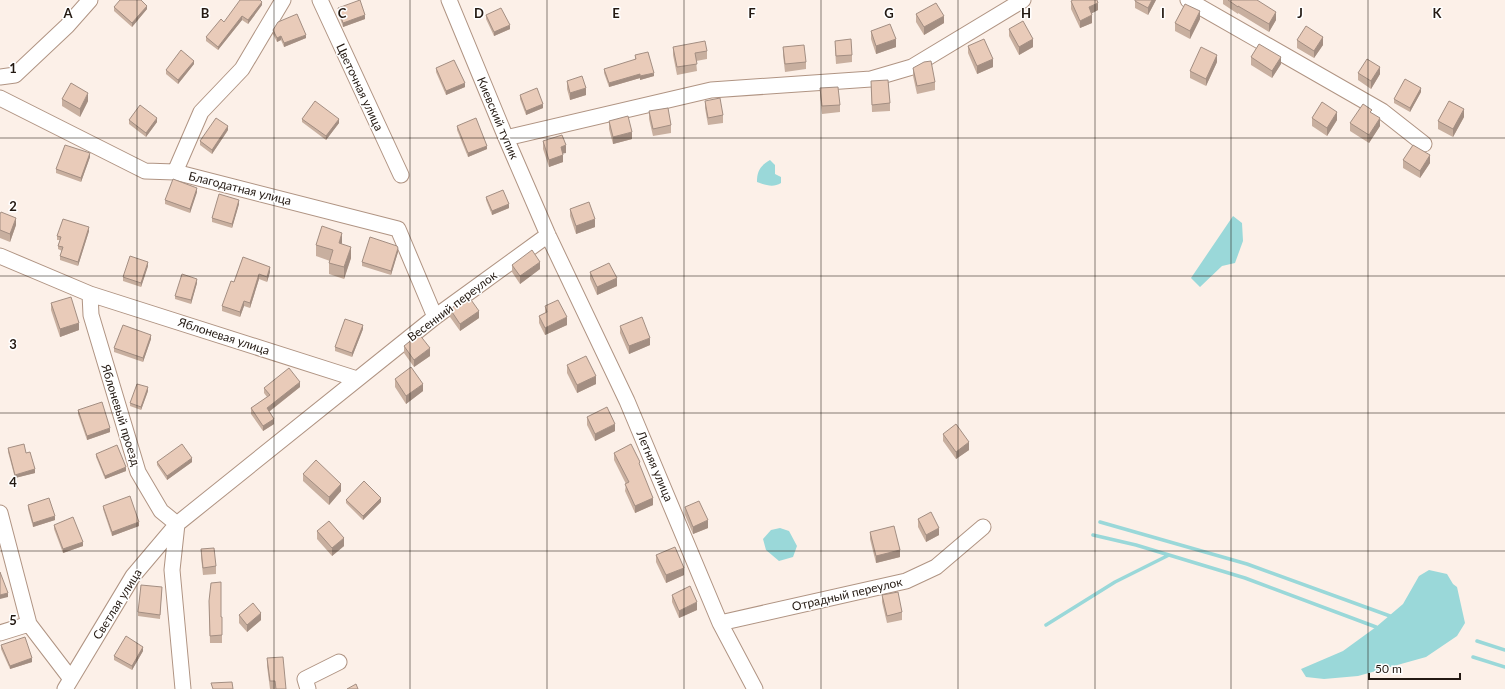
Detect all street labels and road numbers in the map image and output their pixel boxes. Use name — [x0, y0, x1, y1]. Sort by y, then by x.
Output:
street label: Цветочная улица — [333, 41, 387, 133]
street label: Киевский тупик — [474, 75, 522, 162]
street label: Благодатная улица — [187, 168, 293, 208]
street label: Весенний переулок — [404, 267, 500, 344]
street label: Яблоневая улица — [175, 314, 272, 358]
street label: Яблоневый проезд — [98, 361, 144, 468]
street label: Летняя улица — [633, 428, 677, 504]
street label: Светлая улица — [89, 566, 145, 642]
street label: Отрадный переулок — [790, 574, 904, 614]

